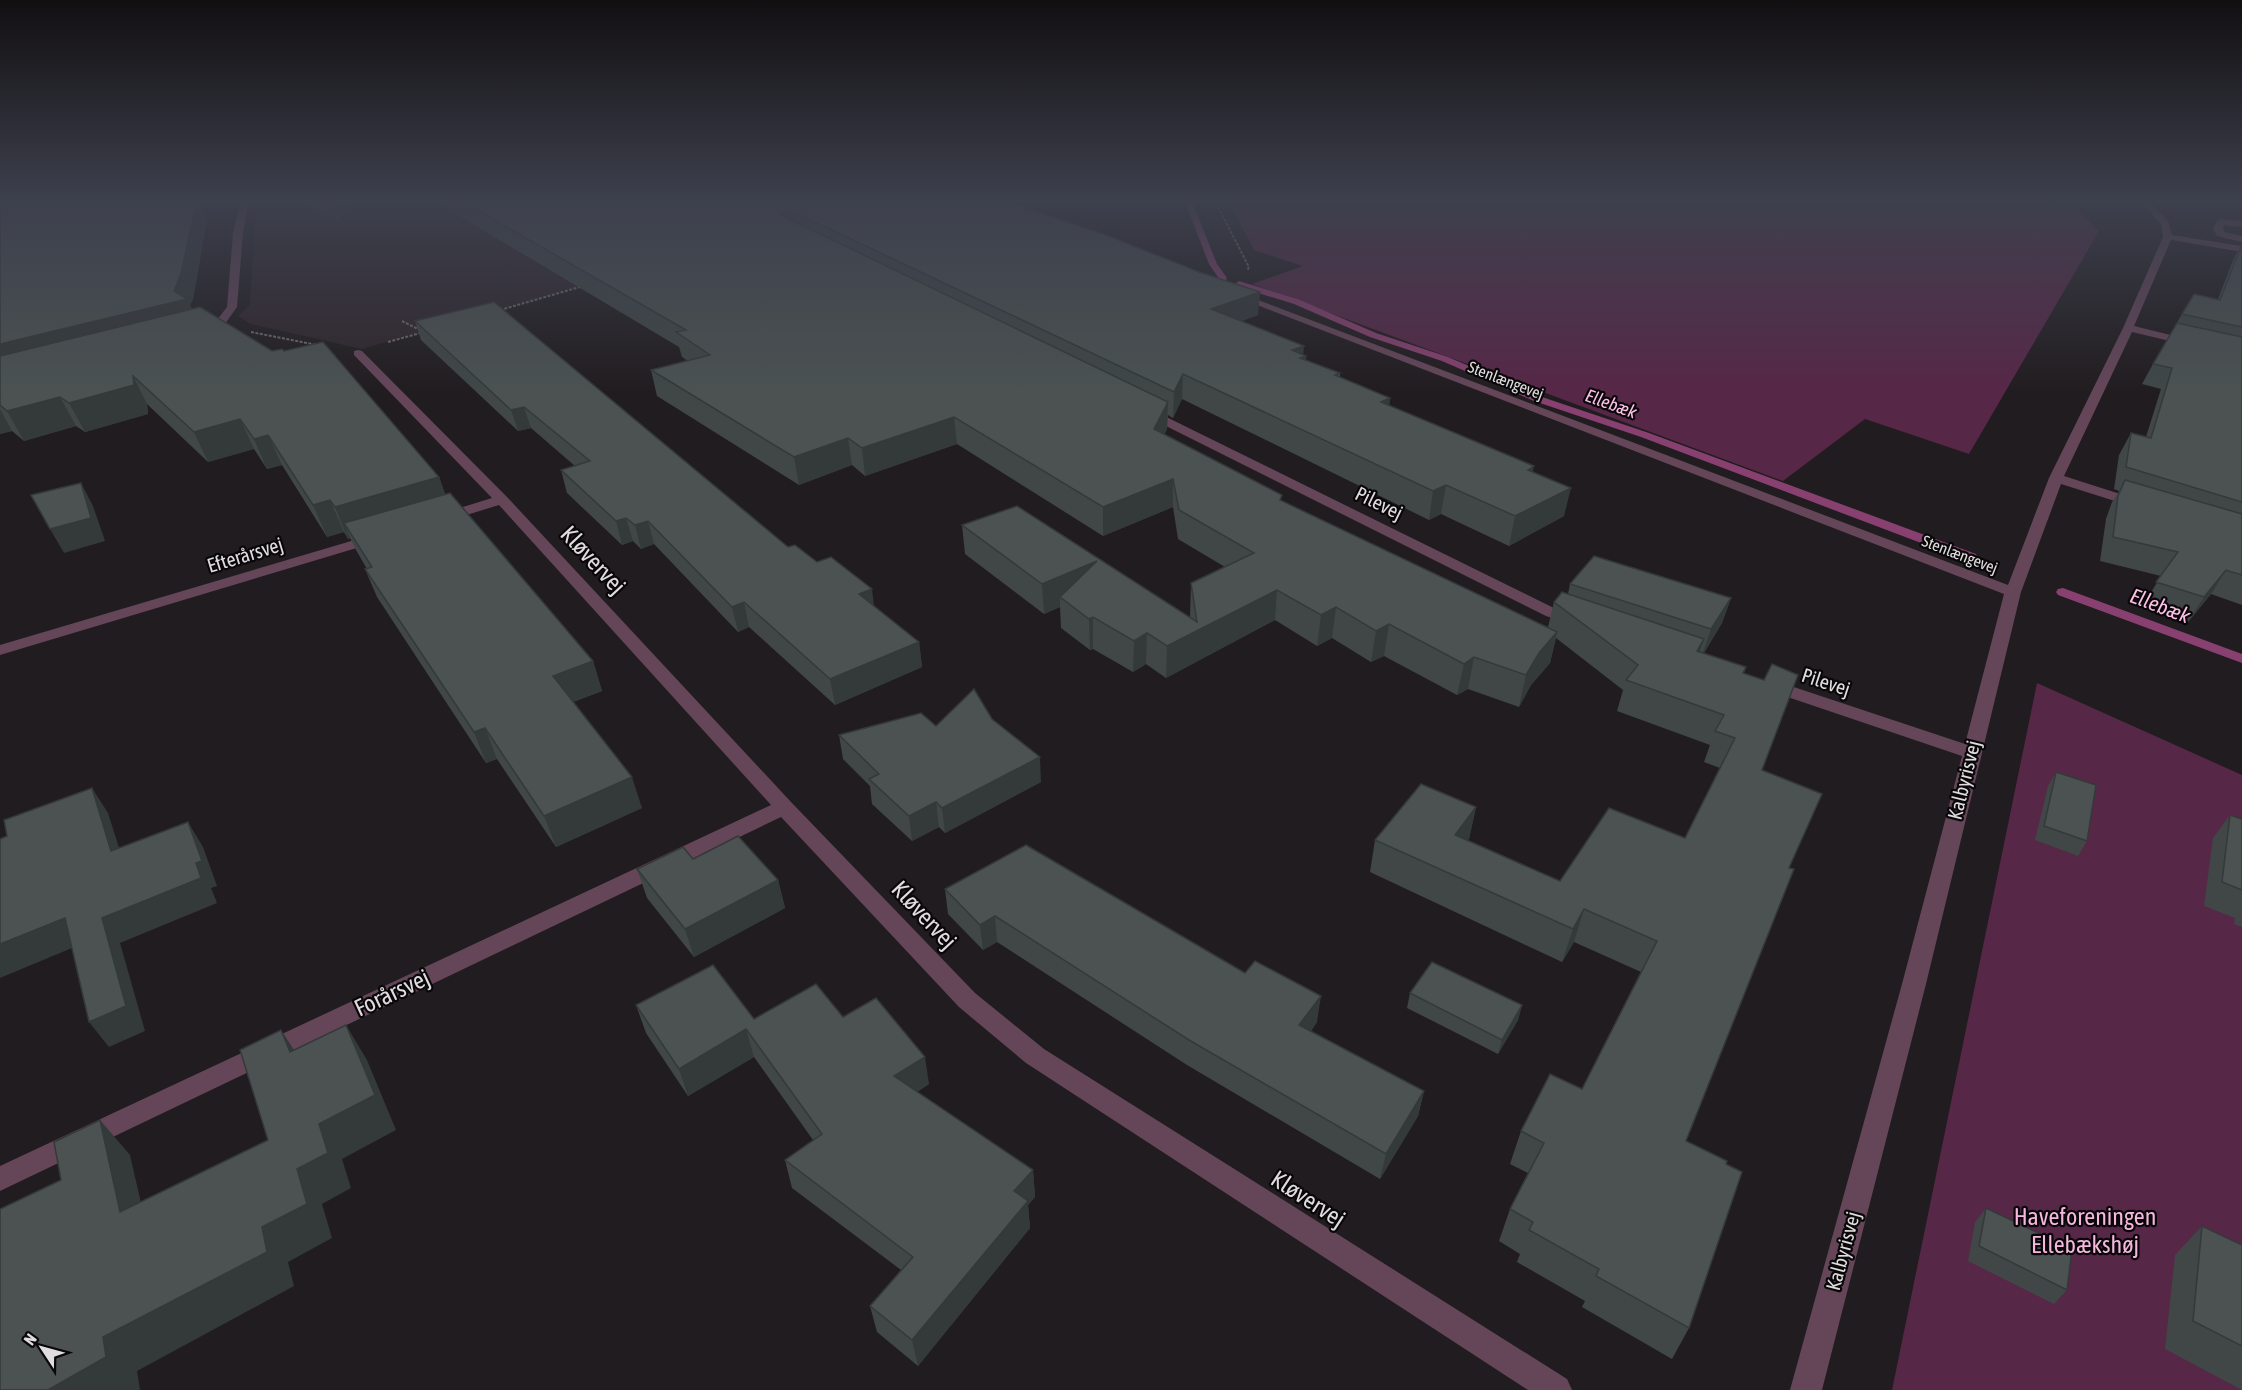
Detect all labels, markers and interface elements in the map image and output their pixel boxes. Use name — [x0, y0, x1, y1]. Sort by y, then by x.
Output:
street label: Stenlængevej — [1465, 357, 1546, 404]
water label: Ellebæk — [1583, 385, 1641, 423]
street label: Pilevej — [1352, 481, 1407, 524]
street label: Kløvervej — [555, 520, 631, 599]
street label: Stenlængevej — [1919, 531, 2000, 578]
street label: Efterårsvej — [204, 532, 286, 577]
water label: Ellebæk — [2127, 583, 2194, 628]
street label: Pilevej — [1799, 663, 1853, 700]
street label: Kalbyrisvej — [1943, 738, 1984, 822]
street label: Kløvervej — [886, 875, 962, 954]
street label: Forårsvej — [350, 963, 434, 1022]
street label: Kløvervej — [1266, 1165, 1350, 1232]
park label: Haveforeningen Ellebækshøj — [2014, 1203, 2156, 1258]
street label: Kalbyrisvej — [1821, 1209, 1864, 1293]
north arrow — [12, 1318, 72, 1378]
text: N — [20, 1330, 40, 1348]

